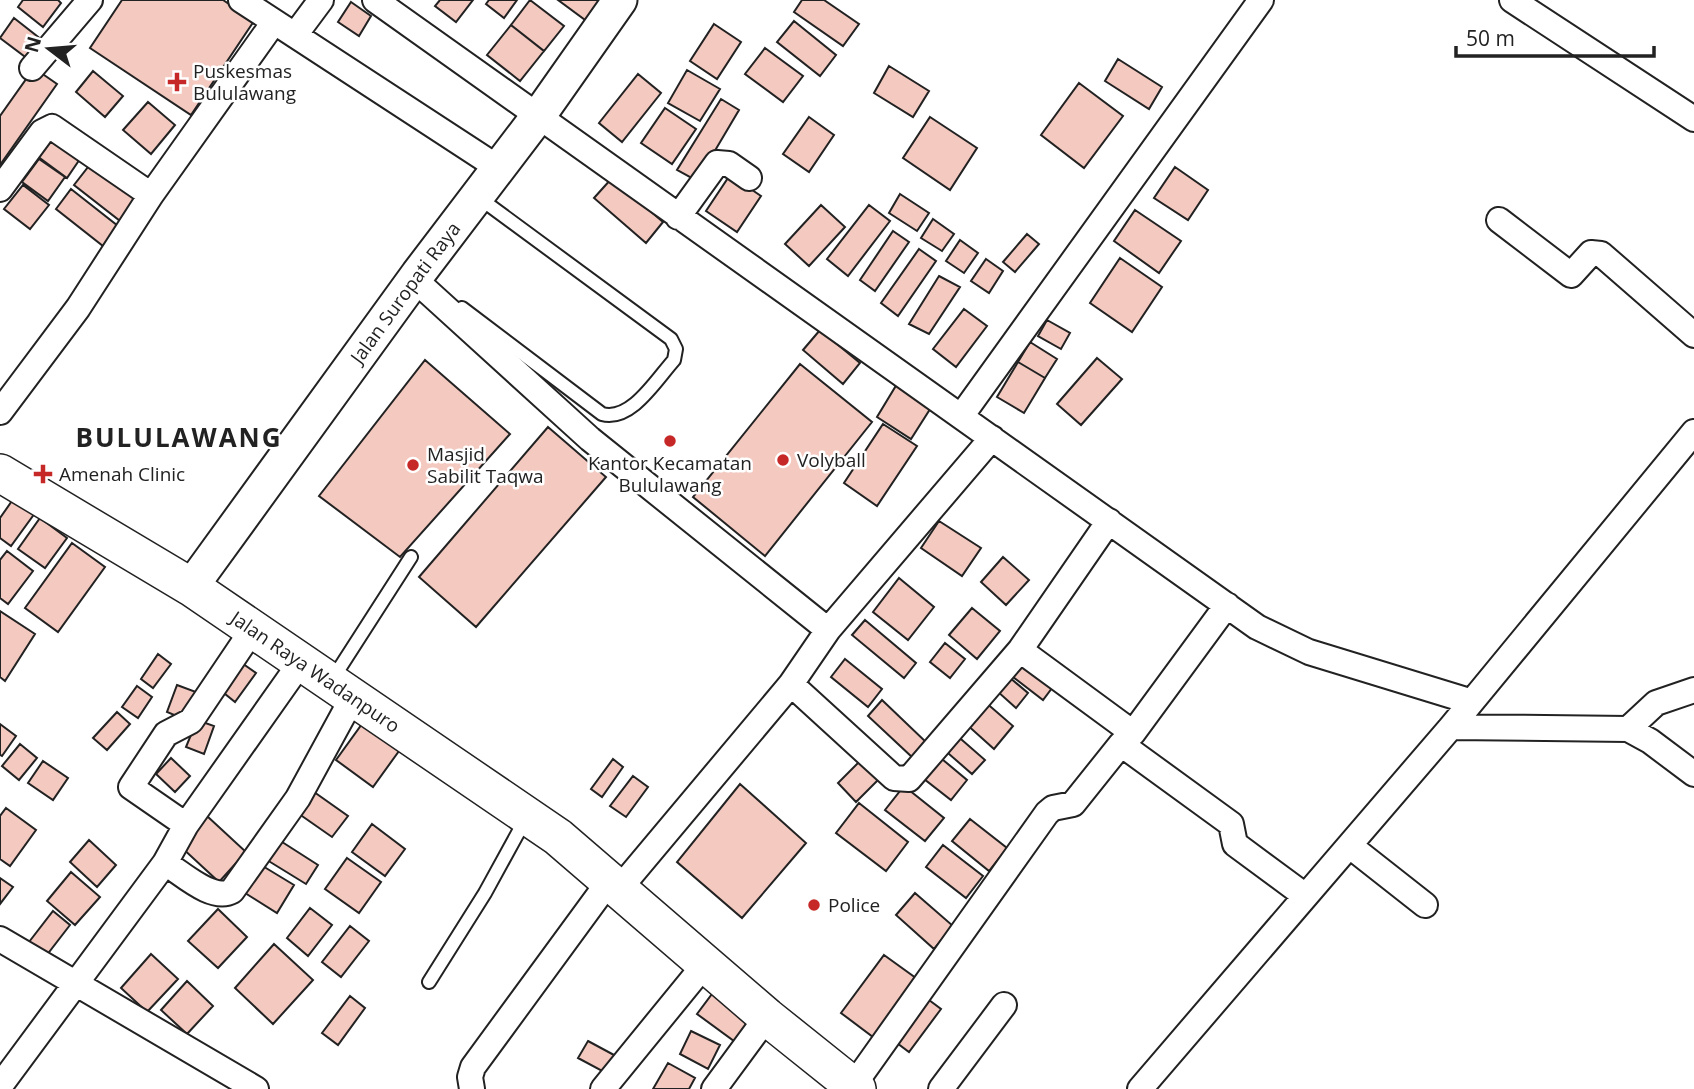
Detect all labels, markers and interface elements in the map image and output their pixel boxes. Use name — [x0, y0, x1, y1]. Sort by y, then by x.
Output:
north arrow — [14, 14, 84, 84]
scale bar — [1456, 14, 1654, 58]
text: 50 m — [1466, 24, 1515, 52]
text: N — [18, 33, 47, 55]
place label: Puskesmas Bululawang — [193, 58, 296, 106]
marker: Puskesmas Bululawang — [167, 72, 187, 92]
street label: Jalan Suropati Raya — [343, 217, 466, 370]
district label: BULULAWANG — [75, 419, 283, 455]
marker: Kantor Kecamatan Bululawang — [662, 433, 678, 449]
place label: Masjid Sabilit Taqwa — [427, 441, 544, 489]
place label: Volyball — [797, 447, 866, 473]
place label: Kantor Kecamatan Bululawang — [588, 450, 752, 498]
marker: Volyball — [775, 452, 791, 468]
marker: Masjid Sabilit Taqwa — [405, 457, 421, 473]
place label: Amenah Clinic — [59, 461, 185, 487]
marker: Amenah Clinic — [33, 464, 53, 484]
street label: Jalan Raya Wadanpuro — [224, 604, 405, 739]
place label: Police — [828, 892, 880, 918]
marker: Police — [806, 897, 822, 913]

